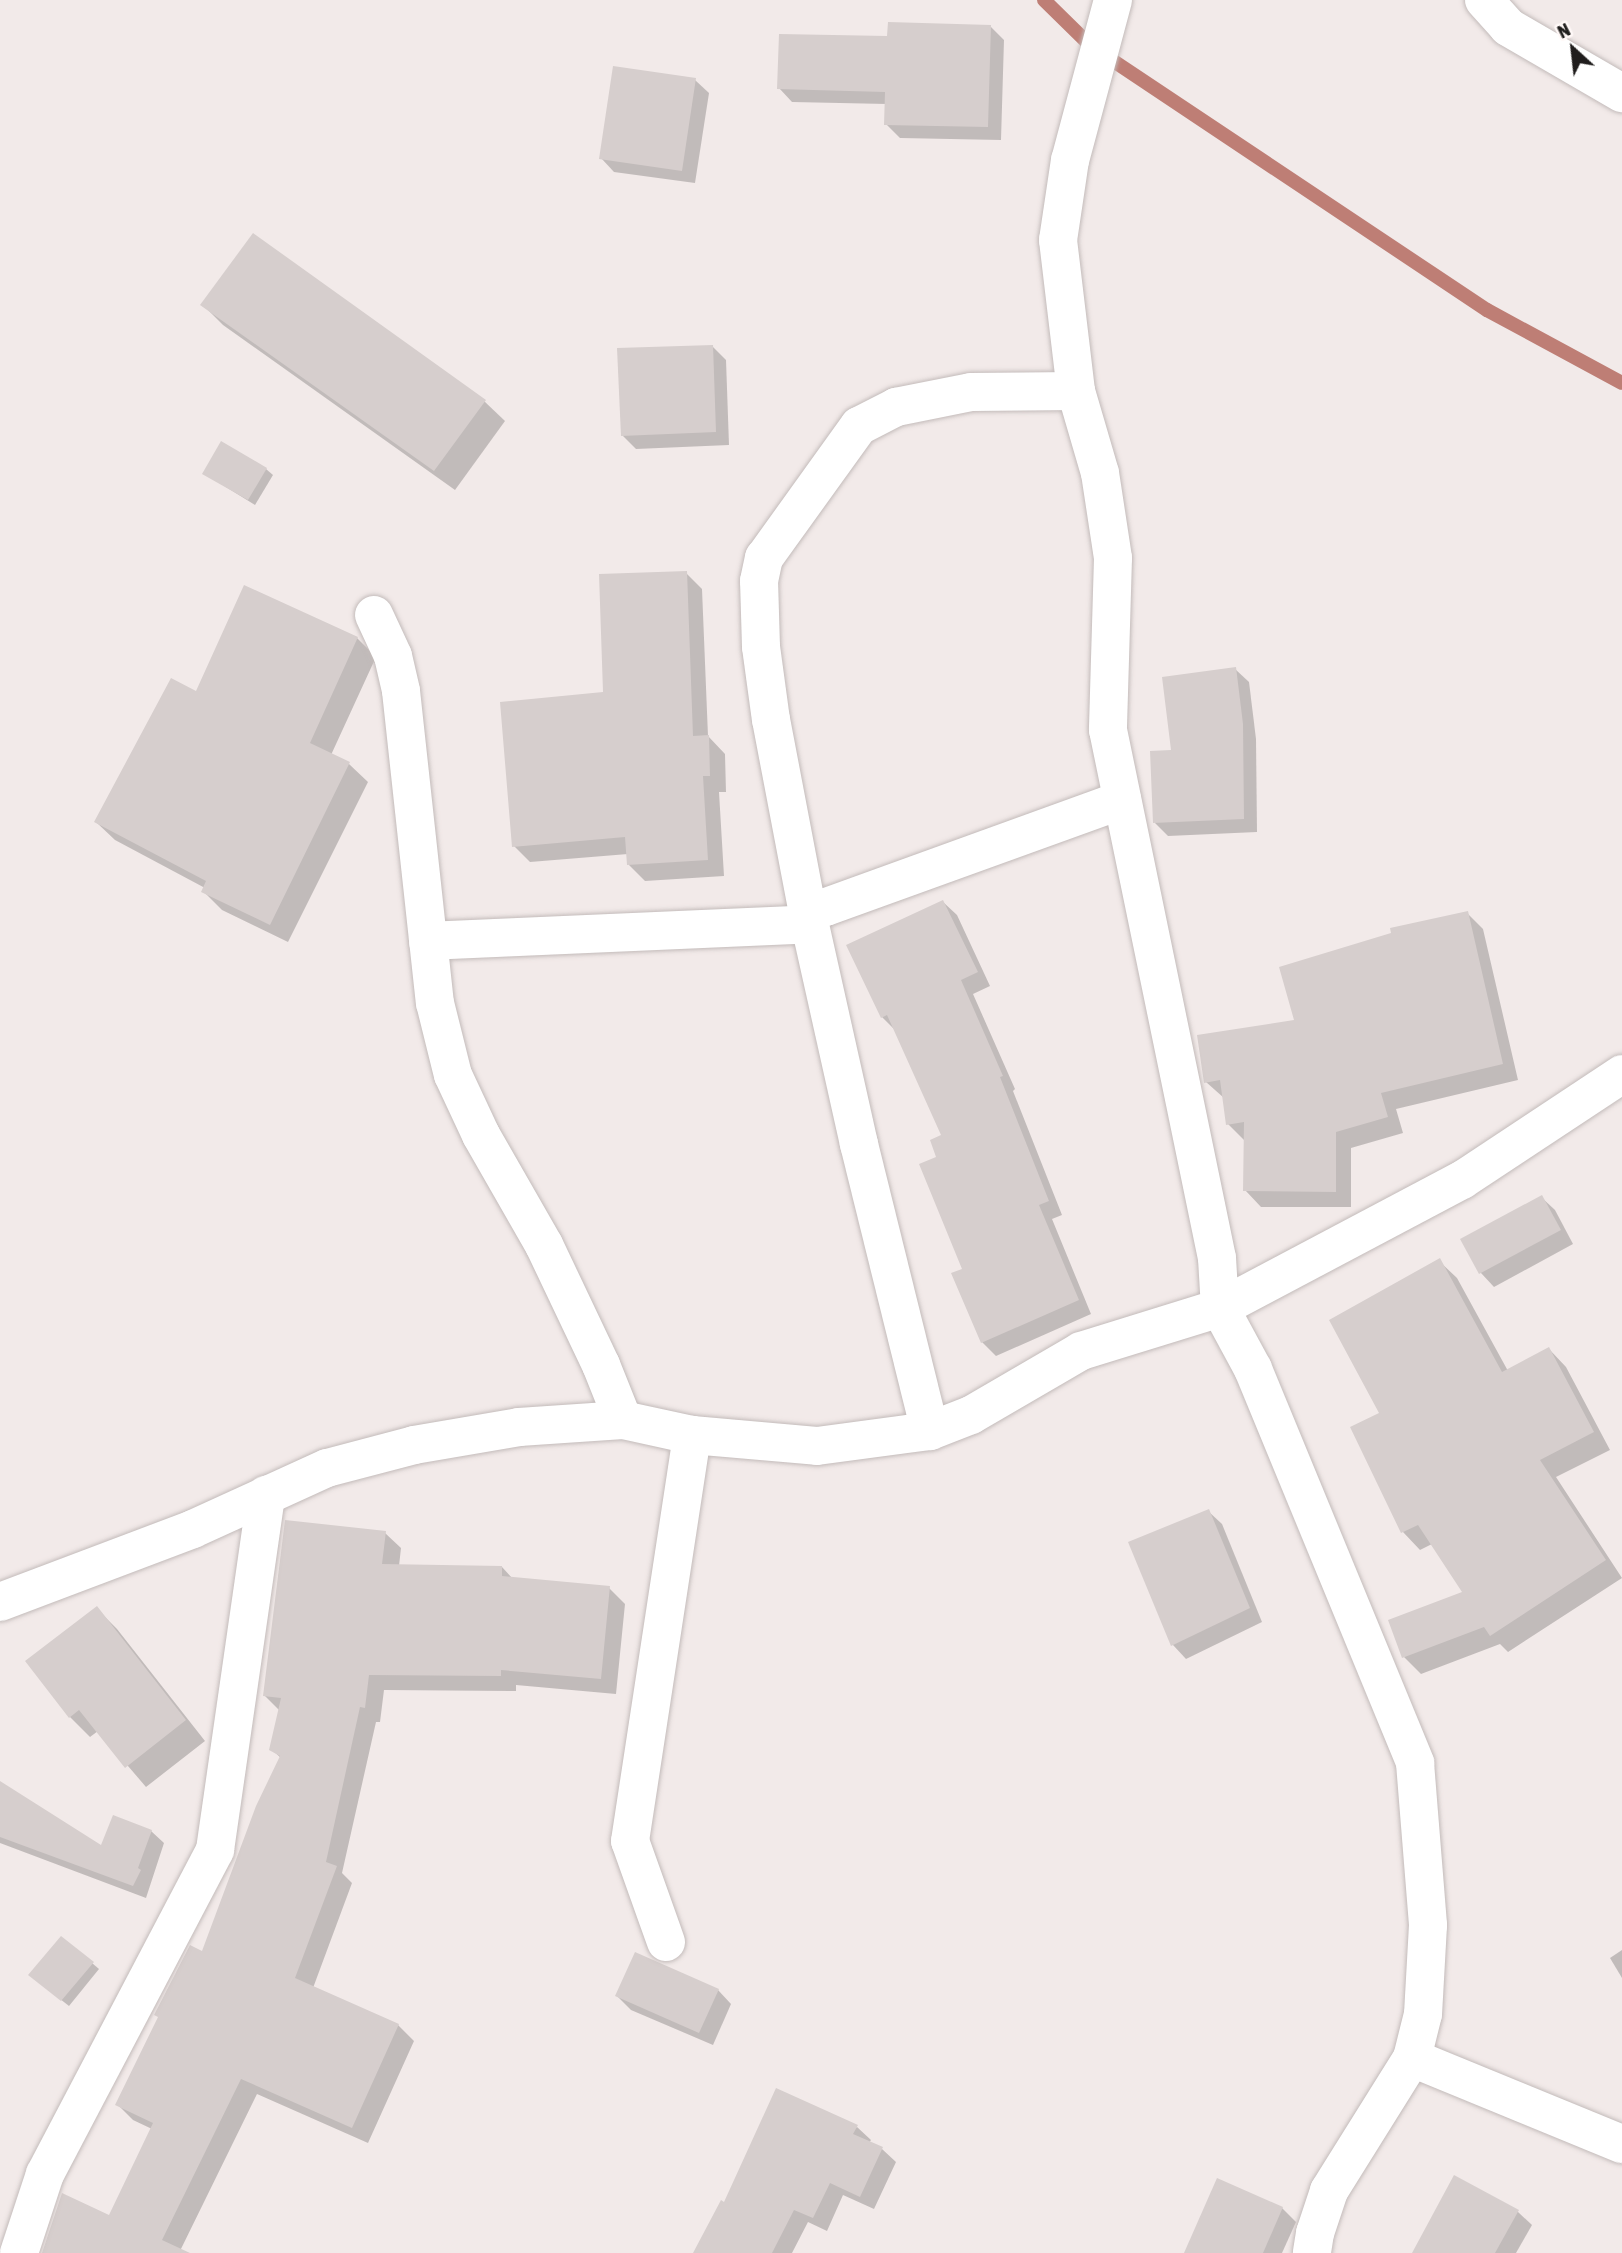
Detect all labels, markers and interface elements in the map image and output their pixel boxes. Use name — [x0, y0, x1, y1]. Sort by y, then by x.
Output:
north arrow — [1538, 14, 1608, 84]
text: N — [1553, 18, 1573, 43]

